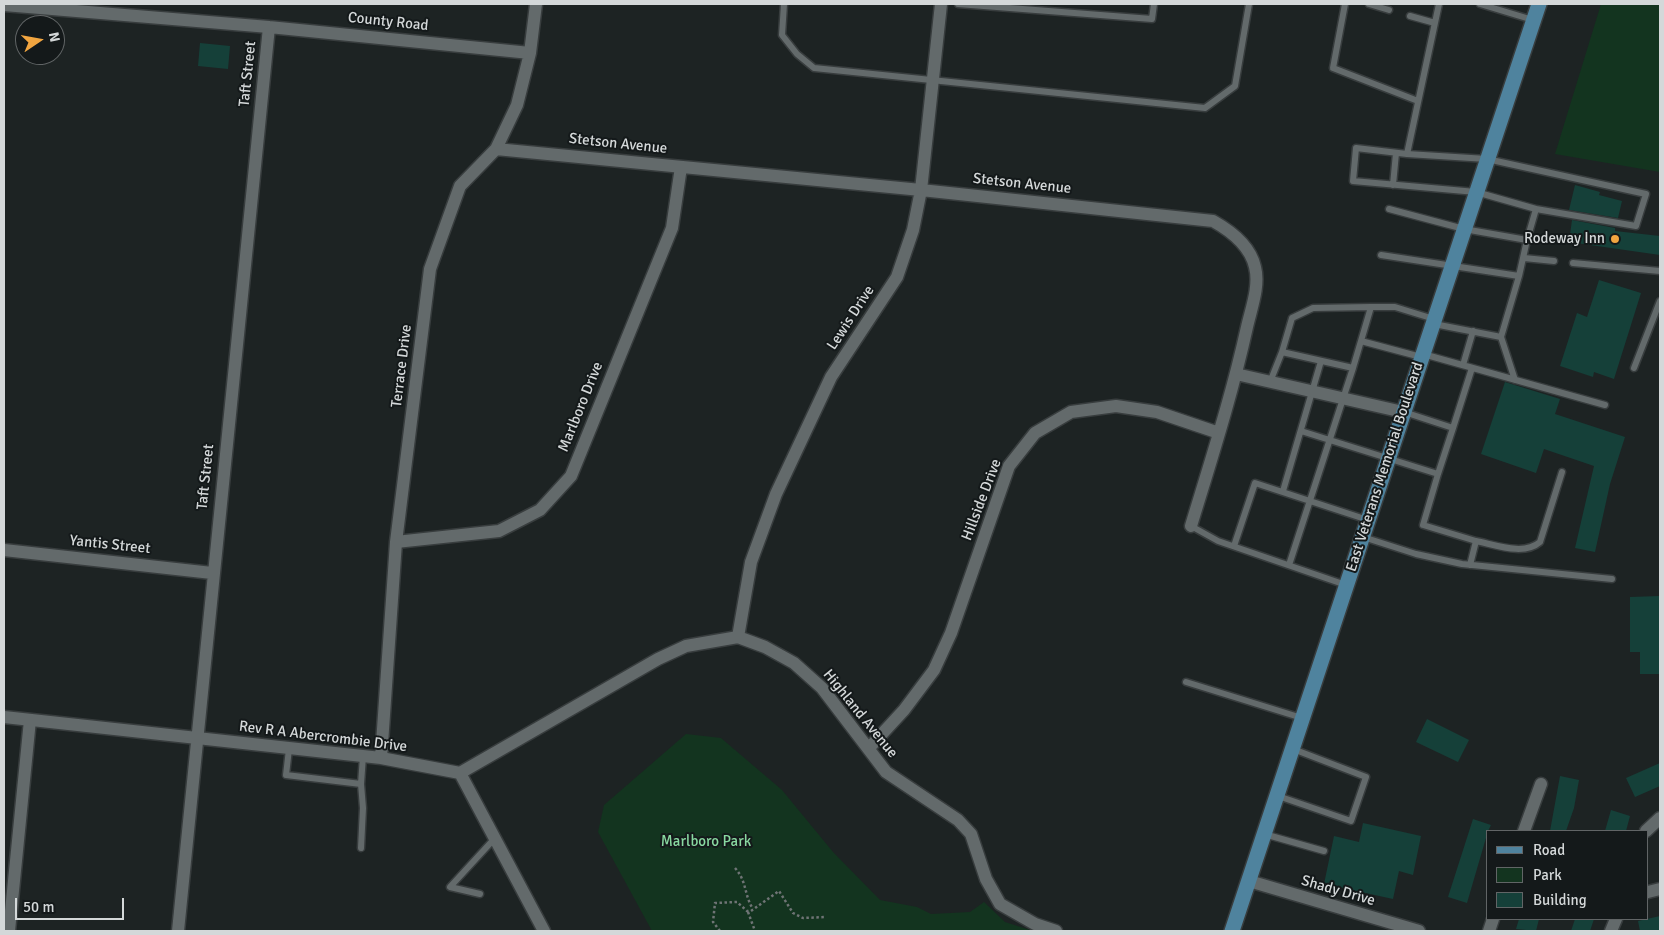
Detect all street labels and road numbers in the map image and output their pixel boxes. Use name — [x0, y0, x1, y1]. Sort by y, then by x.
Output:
street label: County Road — [347, 9, 429, 35]
street label: Taft Street — [236, 40, 260, 108]
street label: Stetson Avenue — [568, 130, 668, 158]
street label: Stetson Avenue — [972, 170, 1072, 198]
street label: Lewis Drive — [823, 282, 879, 354]
street label: Terrace Drive — [388, 323, 416, 409]
street label: Marlboro Drive — [555, 359, 607, 455]
street label: East Veterans Memorial Boulevard — [1343, 360, 1427, 574]
street label: Taft Street — [194, 443, 218, 511]
street label: Hillside Drive — [958, 457, 1006, 543]
street label: Yantis Street — [69, 532, 151, 558]
street label: Highland Avenue — [819, 666, 901, 762]
street label: Rev R A Abercrombie Drive — [238, 718, 408, 756]
street label: Shady Drive — [1299, 872, 1377, 910]

